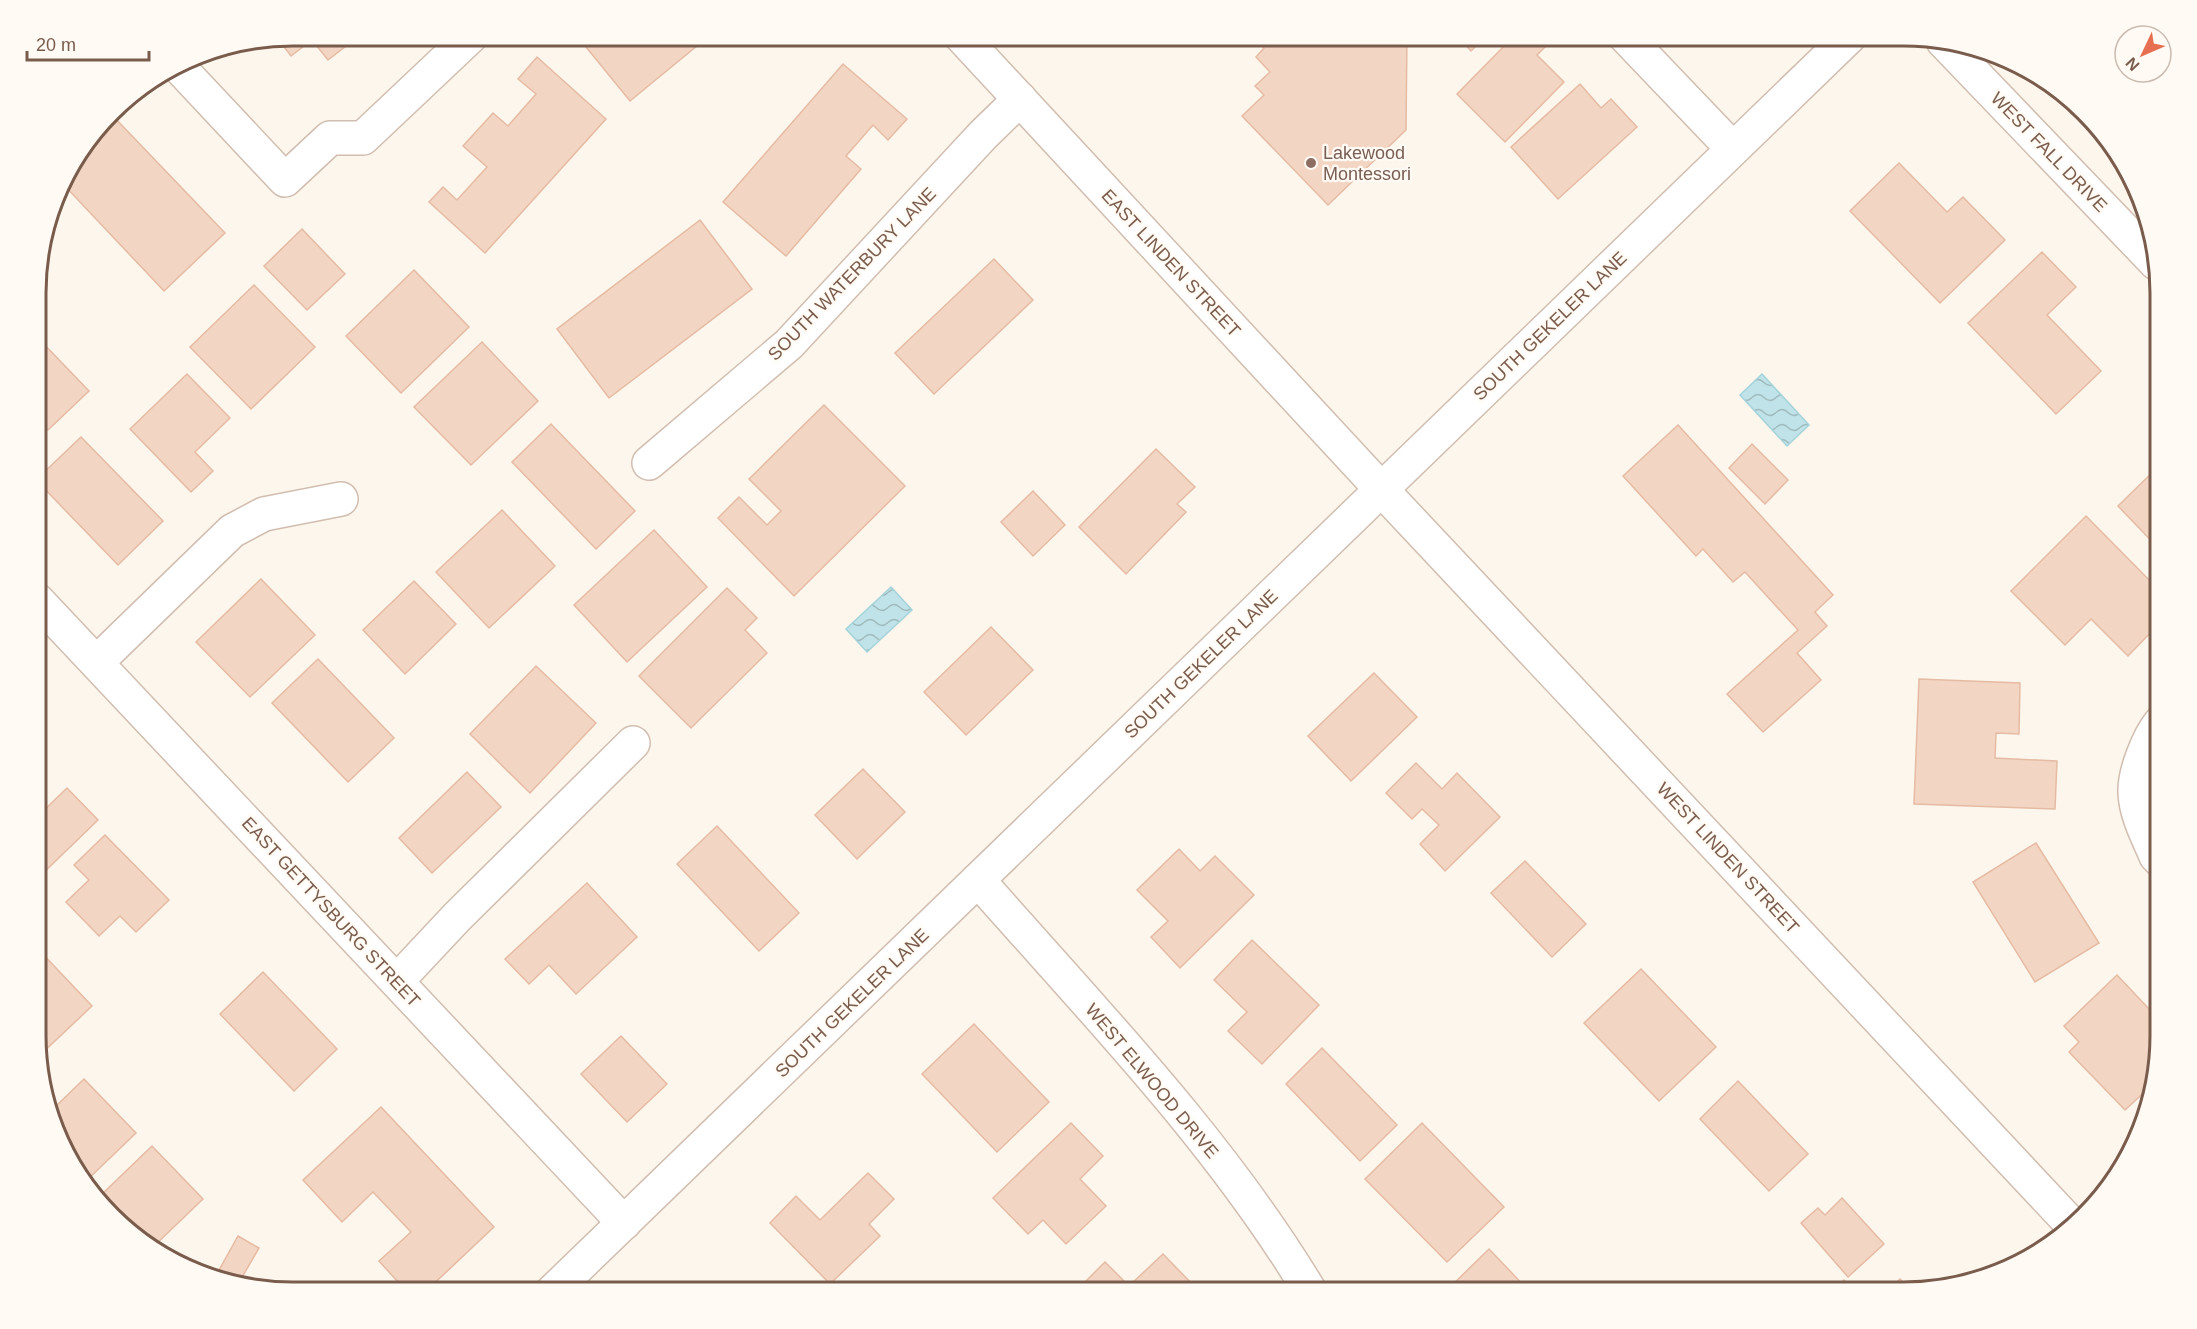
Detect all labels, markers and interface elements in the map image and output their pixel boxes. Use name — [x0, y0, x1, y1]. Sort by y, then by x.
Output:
scale bar — [27, 24, 148, 62]
north arrow — [2113, 24, 2173, 84]
text: 20 m — [36, 35, 76, 55]
text: N — [2122, 54, 2143, 74]
street label: WEST FALL DRIVE — [1987, 88, 2111, 216]
place label: Lakewood Montessori — [1323, 143, 1411, 184]
marker: Lakewood Montessori — [1304, 156, 1318, 170]
street label: SOUTH WATERBURY LANE — [764, 183, 940, 365]
street label: EAST LINDEN STREET — [1098, 185, 1244, 341]
street label: SOUTH GEKELER LANE — [1469, 248, 1631, 404]
street label: SOUTH GEKELER LANE — [1120, 586, 1282, 742]
street label: WEST LINDEN STREET — [1653, 779, 1803, 937]
street label: EAST GETTYSBURG STREET — [238, 813, 424, 1011]
street label: SOUTH GEKELER LANE — [771, 925, 933, 1081]
street label: WEST ELWOOD DRIVE — [1082, 1000, 1222, 1162]

